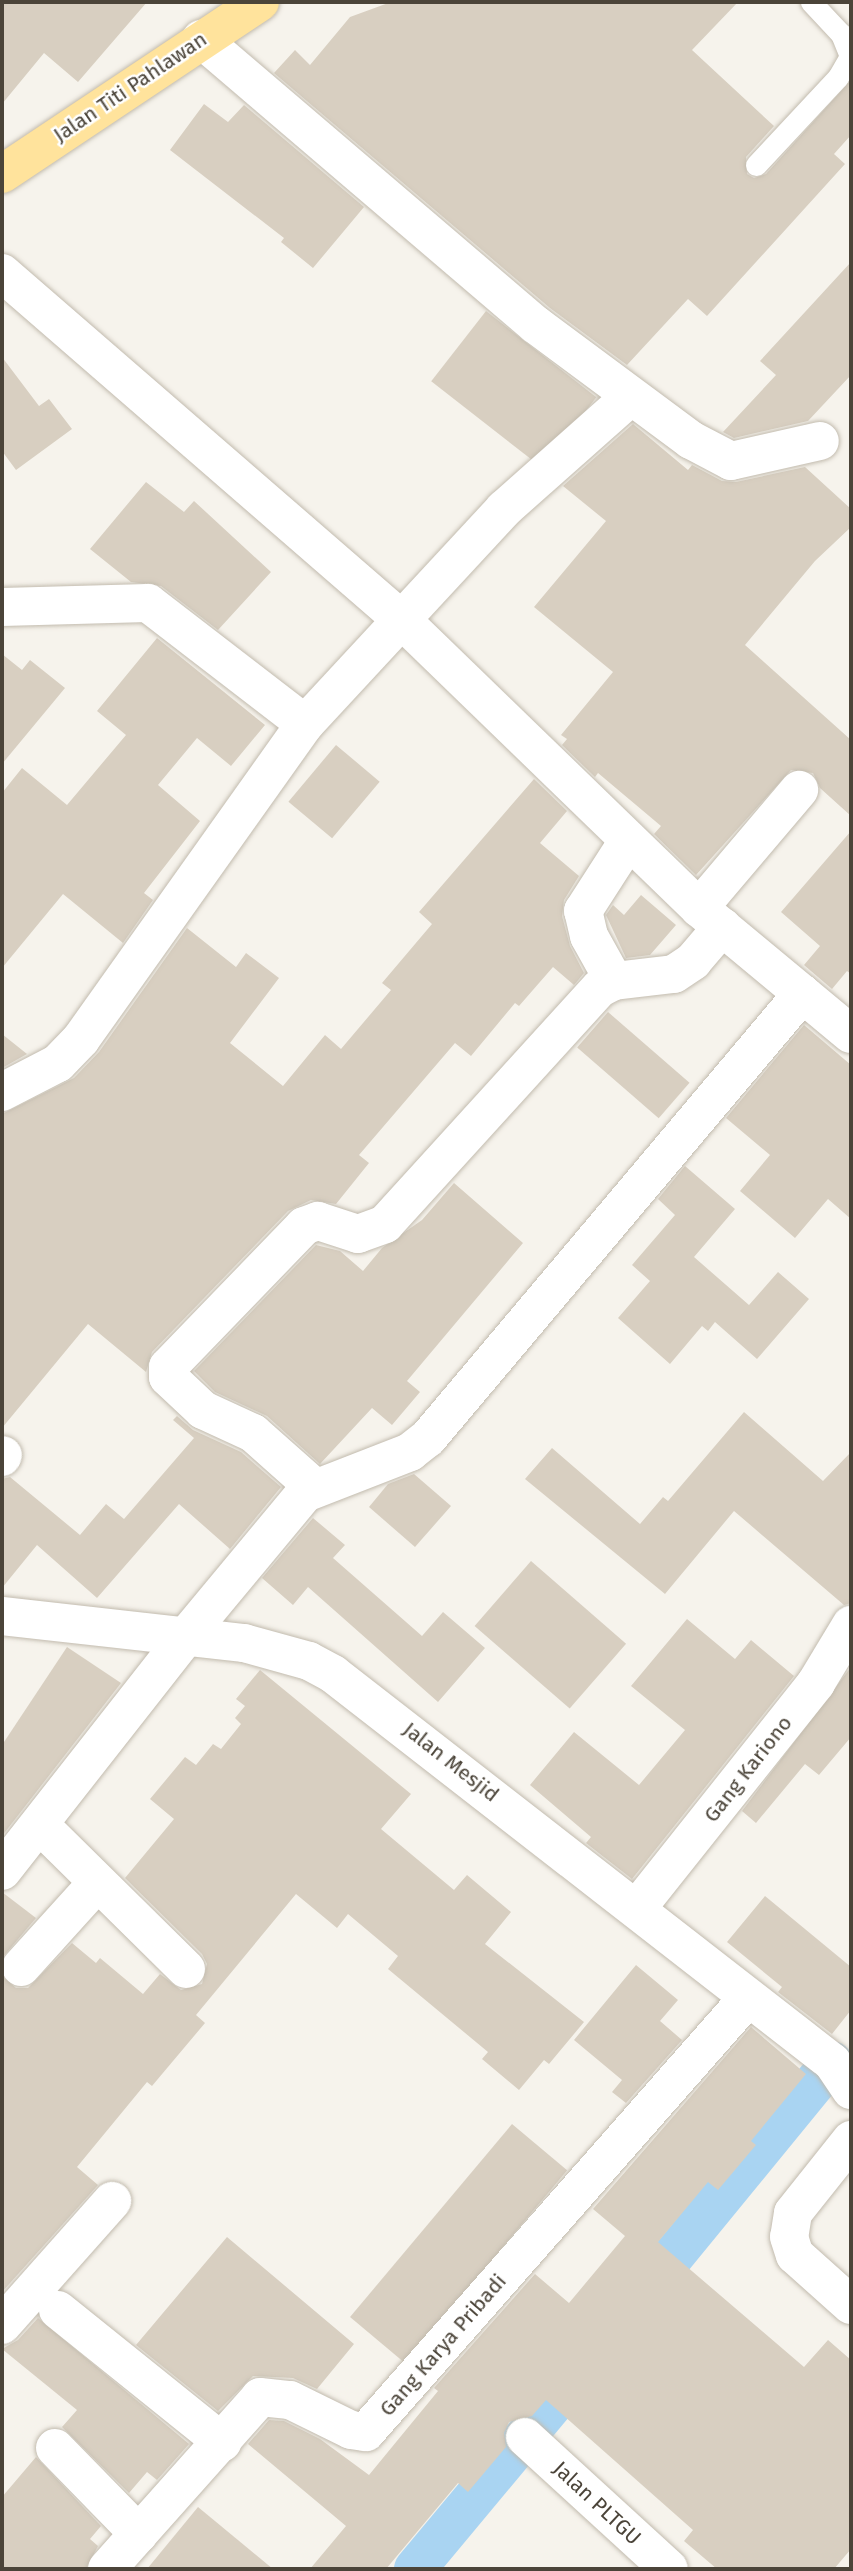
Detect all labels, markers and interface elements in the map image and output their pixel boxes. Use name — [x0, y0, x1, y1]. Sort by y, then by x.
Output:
street label: Jalan Titi Pahlawan — [49, 26, 211, 148]
street label: Gang Kariono — [699, 1711, 797, 1827]
street label: Jalan Mesjid — [398, 1717, 504, 1807]
street label: Gang Karya Pribadi — [374, 2269, 512, 2421]
street label: Jalan PLTGU — [548, 2456, 646, 2550]

